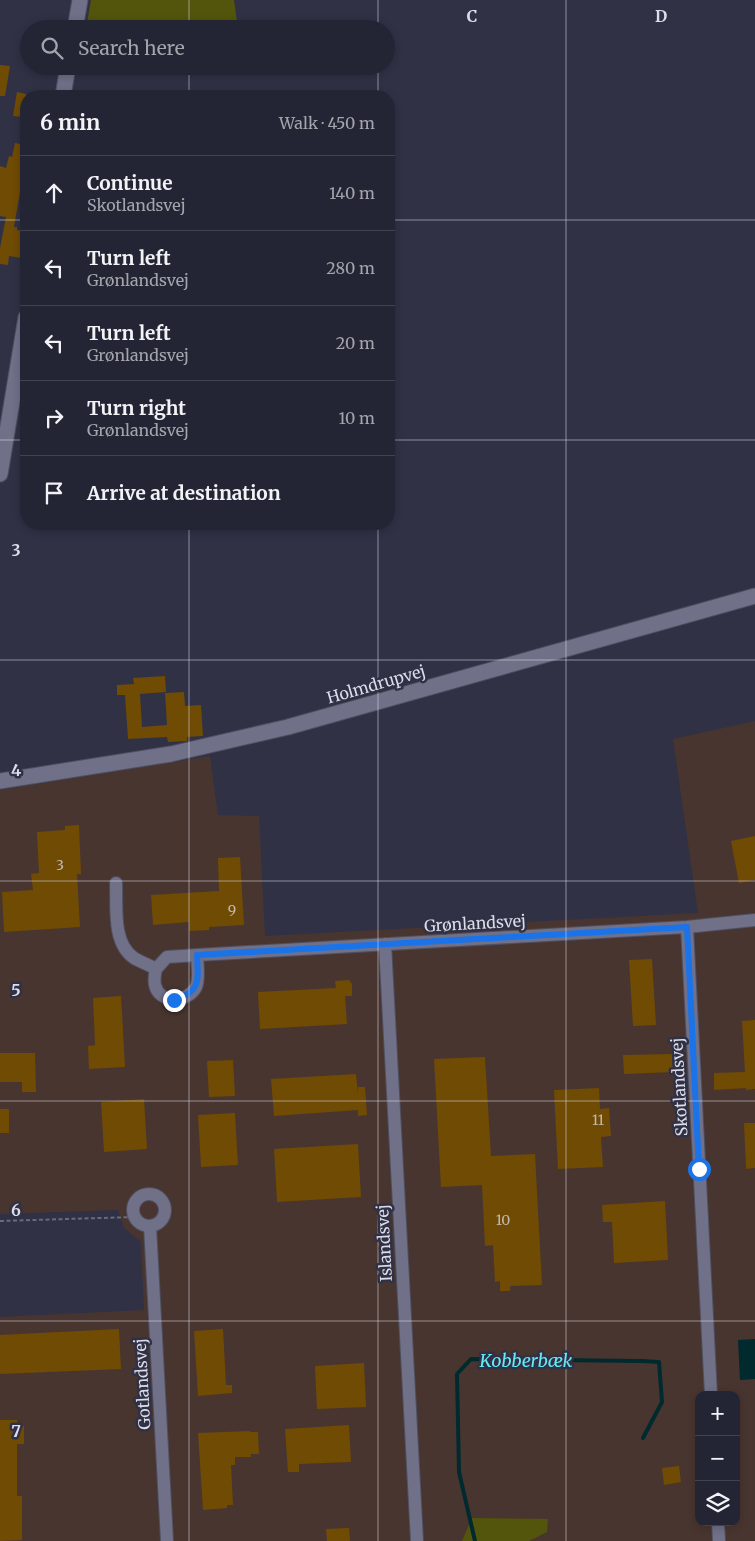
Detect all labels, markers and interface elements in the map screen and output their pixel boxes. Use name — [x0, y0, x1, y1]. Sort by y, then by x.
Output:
text: C — [467, 6, 477, 26]
text: D — [655, 6, 667, 26]
search box — [20, 20, 395, 75]
icon: search — [38, 34, 66, 62]
text: Search here — [78, 36, 185, 60]
text: 6 min — [40, 109, 100, 136]
text: Walk · 450 m — [279, 113, 375, 133]
text: Continue — [87, 171, 173, 195]
icon: ahead — [40, 179, 68, 207]
text: 140 m — [329, 183, 375, 203]
text: Skotlandsvej — [87, 195, 186, 215]
text: Turn left — [87, 246, 171, 270]
icon: left — [40, 254, 68, 282]
text: 280 m — [326, 258, 375, 278]
text: Grønlandsvej — [87, 270, 189, 290]
text: Turn left — [87, 321, 171, 345]
icon: left — [40, 329, 68, 357]
text: 20 m — [336, 333, 375, 353]
text: Grønlandsvej — [87, 345, 189, 365]
text: Turn right — [87, 396, 186, 420]
icon: right — [40, 404, 68, 432]
text: 10 m — [338, 408, 375, 428]
text: Grønlandsvej — [87, 420, 189, 440]
icon: arrive — [40, 479, 68, 507]
text: Arrive at destination — [87, 481, 281, 505]
text: 3 — [11, 540, 21, 560]
street label: Holmdrupvej — [324, 660, 428, 708]
text: 4 — [11, 760, 21, 780]
house number: 3 — [56, 856, 64, 874]
house number: 9 — [228, 901, 236, 919]
street label: Grønlandsvej — [424, 910, 526, 936]
text: 5 — [11, 980, 21, 1000]
route end — [163, 989, 186, 1012]
street label: Skotlandsvej — [666, 1037, 692, 1137]
house number: 11 — [592, 1111, 604, 1129]
route start — [688, 1158, 711, 1181]
text: 6 — [11, 1200, 21, 1220]
street label: Islandsvej — [372, 1204, 396, 1282]
house number: 10 — [496, 1211, 510, 1229]
street label: Gotlandsvej — [130, 1338, 154, 1430]
water label: Kobberbæk — [479, 1349, 573, 1372]
map controls — [695, 1391, 740, 1526]
button: + — [695, 1391, 740, 1436]
text: 7 — [11, 1421, 21, 1441]
button: − — [695, 1436, 740, 1481]
button: layers — [695, 1481, 740, 1526]

